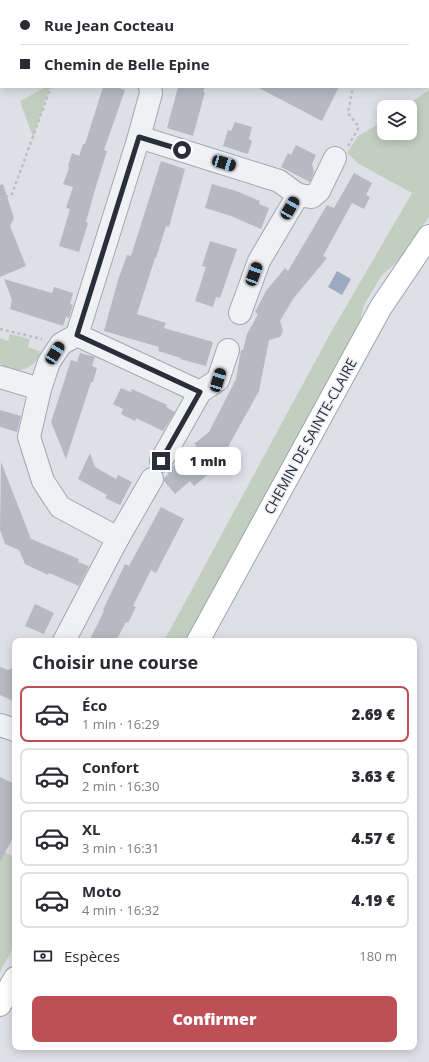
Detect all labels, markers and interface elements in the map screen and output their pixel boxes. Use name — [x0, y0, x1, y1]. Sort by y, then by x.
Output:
text: Rue Jean Cocteau — [44, 15, 174, 35]
text: Chemin de Belle Epine — [44, 54, 210, 74]
map controls — [377, 100, 417, 140]
button: layers — [377, 100, 417, 140]
route start — [173, 141, 191, 159]
car — [211, 154, 237, 172]
car — [279, 195, 301, 221]
car — [244, 261, 264, 287]
car — [44, 340, 66, 366]
street label: CHEMIN DE SAINTE-CLAIRE — [259, 355, 361, 517]
car — [209, 367, 227, 393]
callout: 1 min — [175, 447, 241, 475]
route end — [152, 452, 170, 470]
text: 1 min — [190, 452, 226, 470]
text: Choisir une course — [32, 650, 198, 674]
text: Éco — [82, 695, 107, 715]
icon: car — [34, 696, 70, 732]
text: 2.69 € — [352, 704, 395, 724]
text: 1 min · 16:29 — [82, 715, 159, 733]
text: Confort — [82, 757, 139, 777]
icon: car — [34, 758, 70, 794]
text: 3.63 € — [352, 766, 395, 786]
text: 2 min · 16:30 — [82, 777, 159, 795]
text: XL — [82, 819, 100, 839]
icon: car — [34, 820, 70, 856]
text: 4.57 € — [352, 828, 395, 848]
text: 3 min · 16:31 — [82, 839, 159, 857]
text: Moto — [82, 881, 121, 901]
icon: car — [34, 882, 70, 918]
text: 4.19 € — [352, 890, 395, 910]
text: 4 min · 16:32 — [82, 901, 159, 919]
icon: cash — [32, 945, 54, 967]
text: Espèces — [64, 946, 120, 966]
text: 180 m — [359, 947, 397, 965]
button: Confirmer — [32, 996, 397, 1042]

